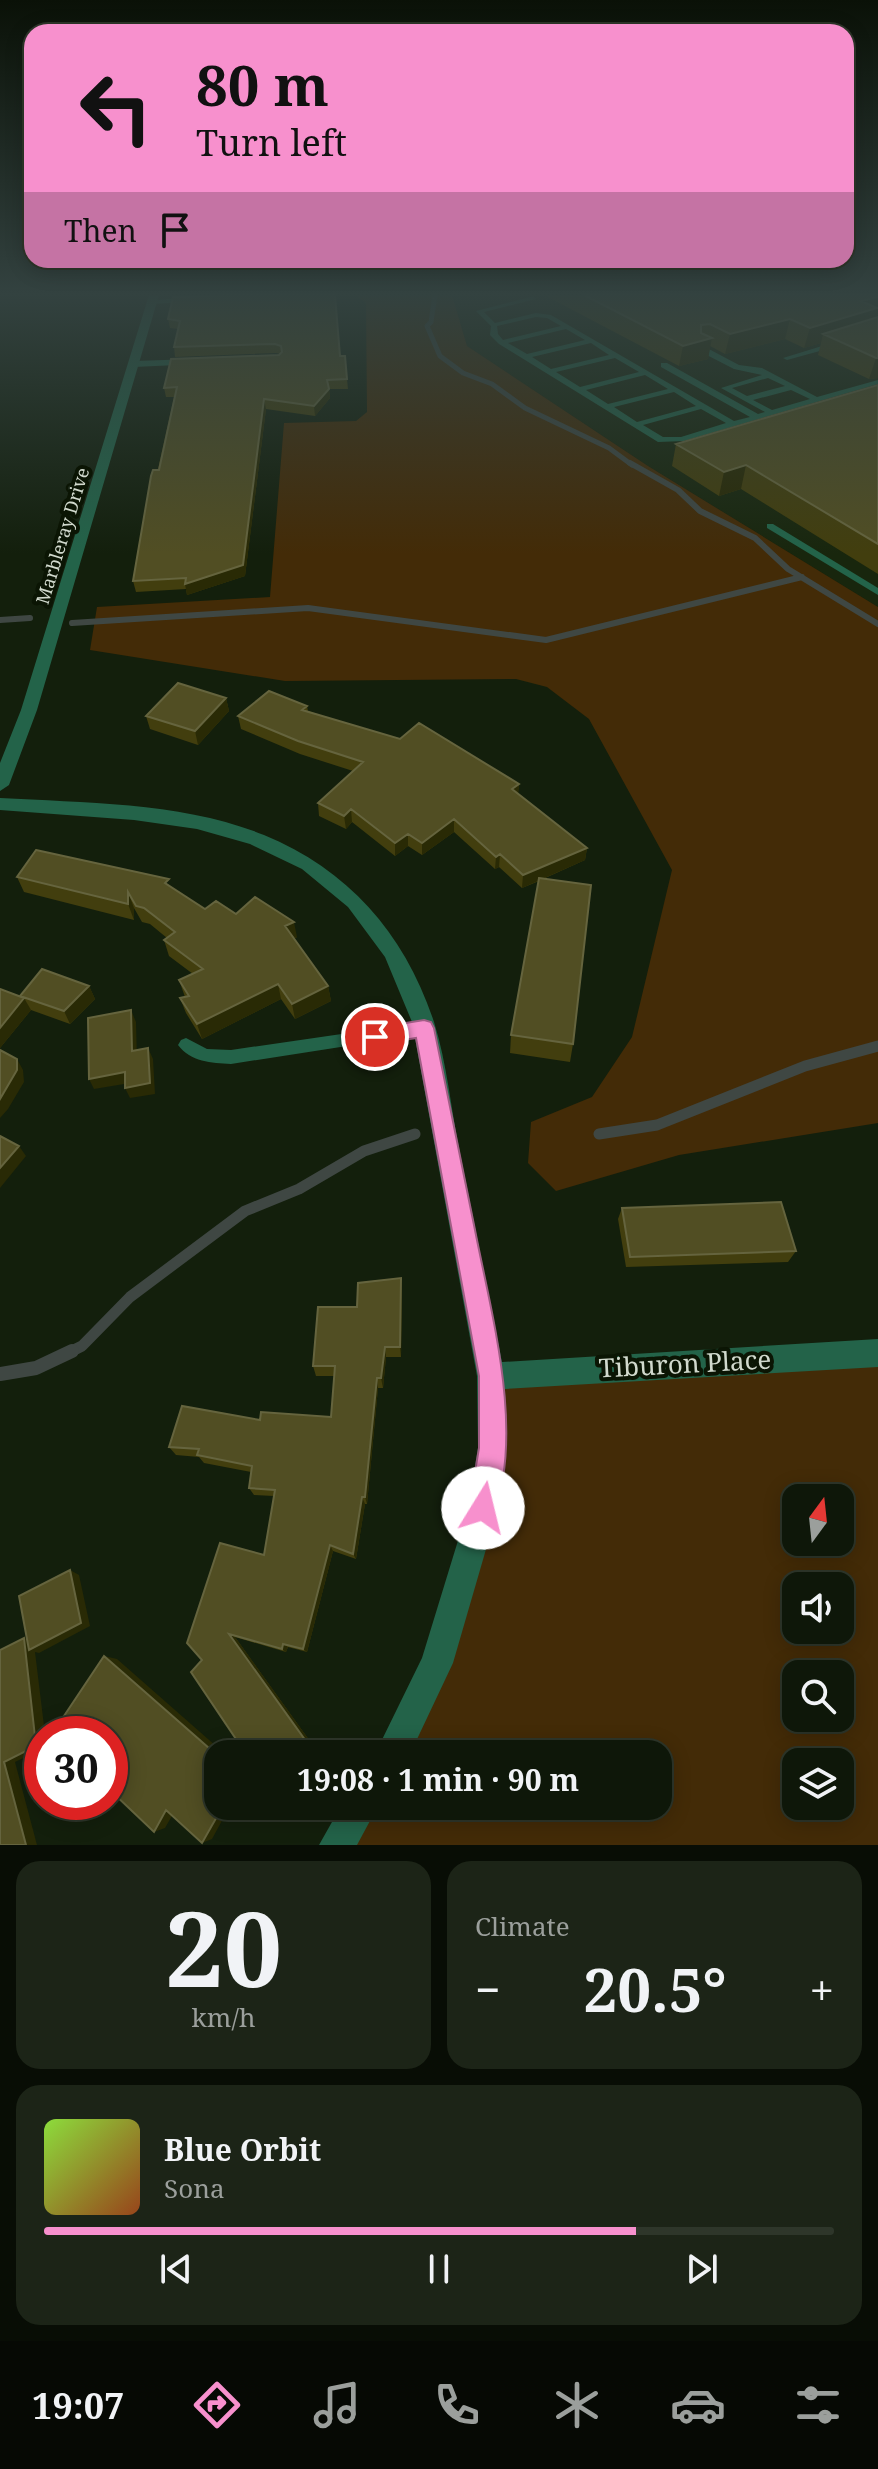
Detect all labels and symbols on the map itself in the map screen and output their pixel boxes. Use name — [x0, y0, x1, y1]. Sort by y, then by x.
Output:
street label: Marbleray Drive — [30, 464, 94, 607]
pin — [341, 1003, 409, 1071]
street label: Tiburon Place — [598, 1341, 772, 1385]
position arrow — [441, 1466, 525, 1550]
north arrow — [782, 1484, 854, 1556]
speed limit sign: 30 — [24, 1716, 128, 1820]

